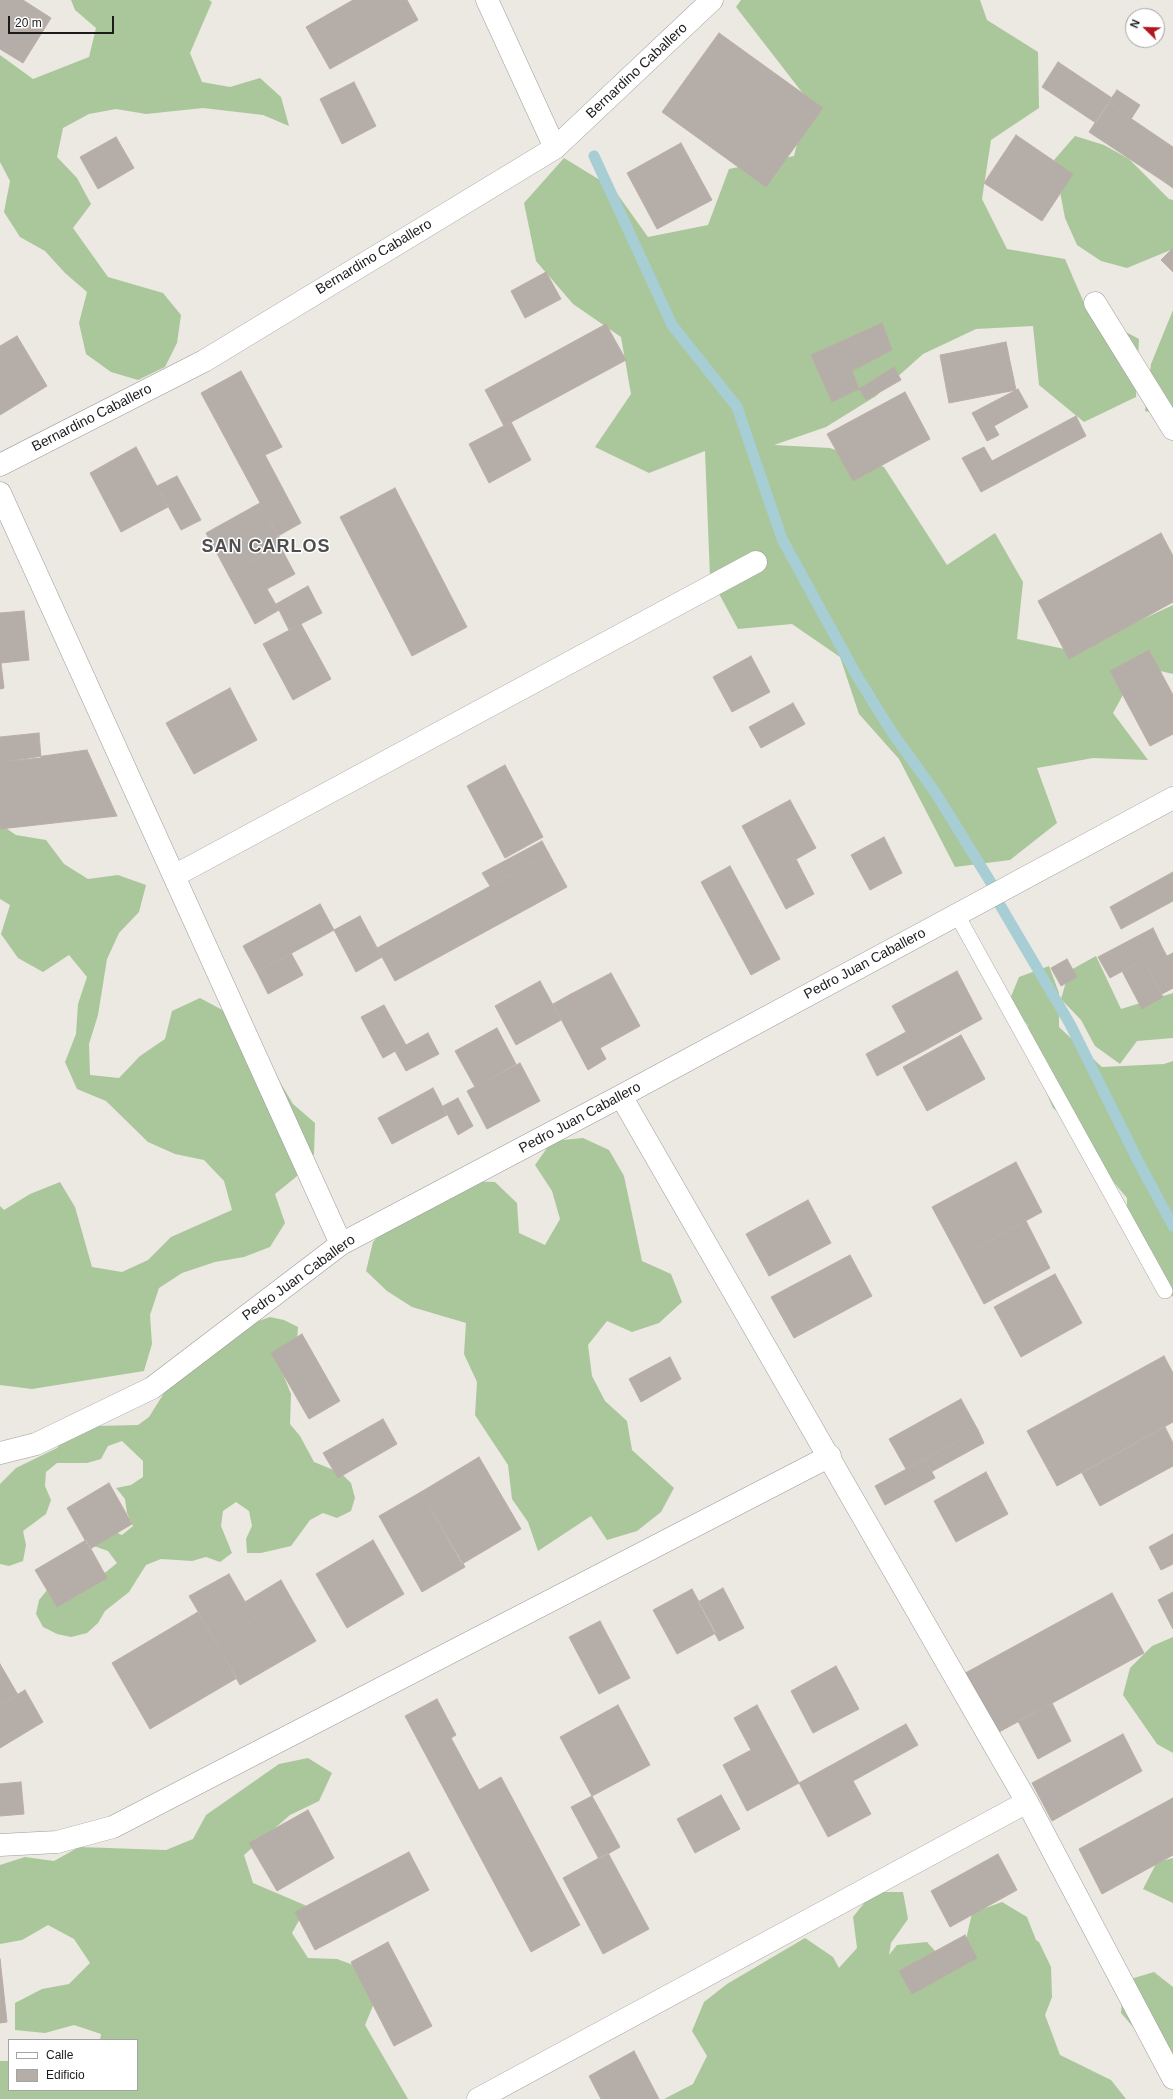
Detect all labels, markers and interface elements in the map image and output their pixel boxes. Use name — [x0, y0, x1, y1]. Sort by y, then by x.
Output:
scale bar — [10, 8, 116, 34]
north arrow — [1125, 8, 1165, 48]
text: 20 m — [15, 16, 42, 30]
text: N — [1128, 18, 1142, 30]
street label: Bernardino Caballero — [583, 20, 691, 122]
street label: Bernardino Caballero — [313, 216, 435, 298]
street label: Bernardino Caballero — [29, 380, 155, 456]
district label: SAN CARLOS — [201, 536, 331, 558]
street label: Pedro Juan Caballero — [801, 925, 929, 1003]
street label: Pedro Juan Caballero — [516, 1079, 644, 1157]
street label: Pedro Juan Caballero — [239, 1231, 359, 1325]
legend — [8, 2039, 138, 2091]
text: Calle — [46, 2048, 73, 2062]
text: Edificio — [46, 2068, 85, 2082]

